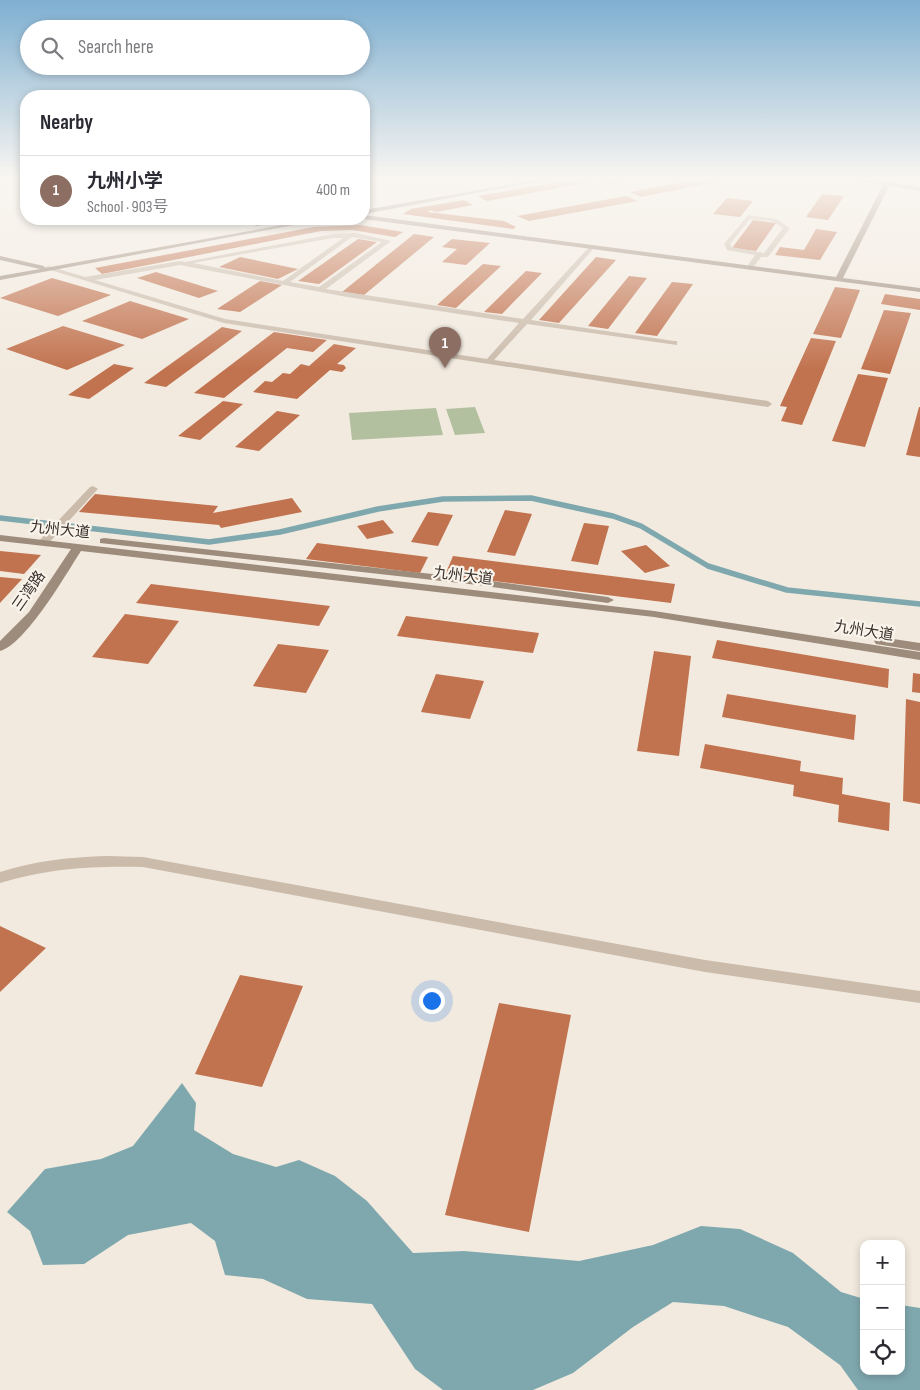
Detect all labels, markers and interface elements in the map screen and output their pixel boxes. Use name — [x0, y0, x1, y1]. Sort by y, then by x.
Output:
search box — [20, 20, 370, 75]
icon: search — [38, 34, 66, 62]
text: Search here — [78, 36, 154, 59]
text: Nearby — [40, 110, 93, 135]
text: 九州小学 — [87, 170, 163, 193]
text: 1 — [53, 181, 59, 200]
text: 400 m — [316, 181, 350, 200]
text: School · 903号 — [87, 198, 169, 217]
pin: 1 — [429, 327, 461, 368]
street label: 九州大道 — [29, 517, 91, 543]
street label: 九州大道 — [432, 563, 494, 589]
street label: 三湾路 — [8, 567, 50, 615]
street label: 九州大道 — [833, 617, 895, 645]
your location — [419, 988, 445, 1014]
map controls — [860, 1240, 905, 1375]
button: + — [860, 1240, 905, 1285]
button: − — [860, 1285, 905, 1330]
button: locate — [860, 1330, 905, 1375]

